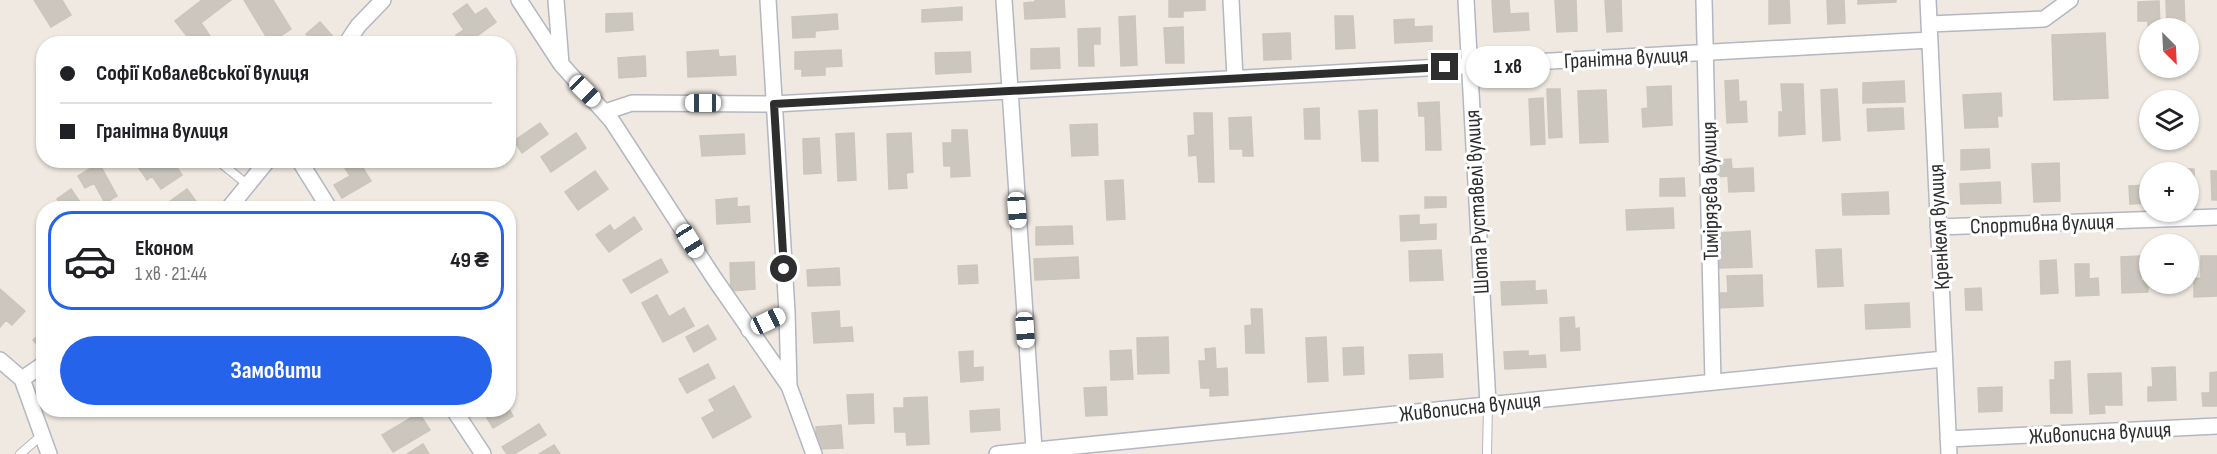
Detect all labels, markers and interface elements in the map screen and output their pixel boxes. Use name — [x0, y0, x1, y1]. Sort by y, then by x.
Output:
north arrow — [2139, 18, 2199, 78]
map controls — [2139, 18, 2199, 294]
street label: Гранітна вулиця — [1563, 42, 1689, 75]
callout: 1 хв — [1466, 46, 1550, 88]
route end — [1431, 53, 1458, 80]
text: 1 хв — [1494, 55, 1522, 79]
text: Софії Ковалевської вулиця — [96, 60, 309, 87]
car — [566, 72, 604, 110]
button: layers — [2139, 90, 2199, 150]
car — [685, 94, 721, 112]
street label: Шота Руставелі вулиця — [1459, 109, 1496, 295]
text: Гранітна вулиця — [96, 118, 228, 145]
street label: Тимірязєва вулиця — [1696, 121, 1725, 261]
button: + — [2139, 162, 2199, 222]
street label: Кренкеля вулиця — [1923, 163, 1956, 291]
car — [1007, 191, 1027, 229]
street label: Спортивна вулиця — [1970, 208, 2115, 241]
car — [673, 221, 707, 261]
icon: car — [63, 234, 117, 288]
button: − — [2139, 234, 2199, 294]
text: Економ — [135, 235, 194, 262]
text: 49 ₴ — [450, 247, 489, 274]
route start — [770, 255, 797, 282]
text: 1 хв · 21:44 — [135, 262, 207, 286]
car — [748, 305, 788, 337]
car — [1015, 311, 1035, 349]
button: Замовити — [60, 336, 492, 405]
street label: Живописна вулиця — [1398, 387, 1542, 428]
street label: Живописна вулиця — [2028, 416, 2172, 451]

